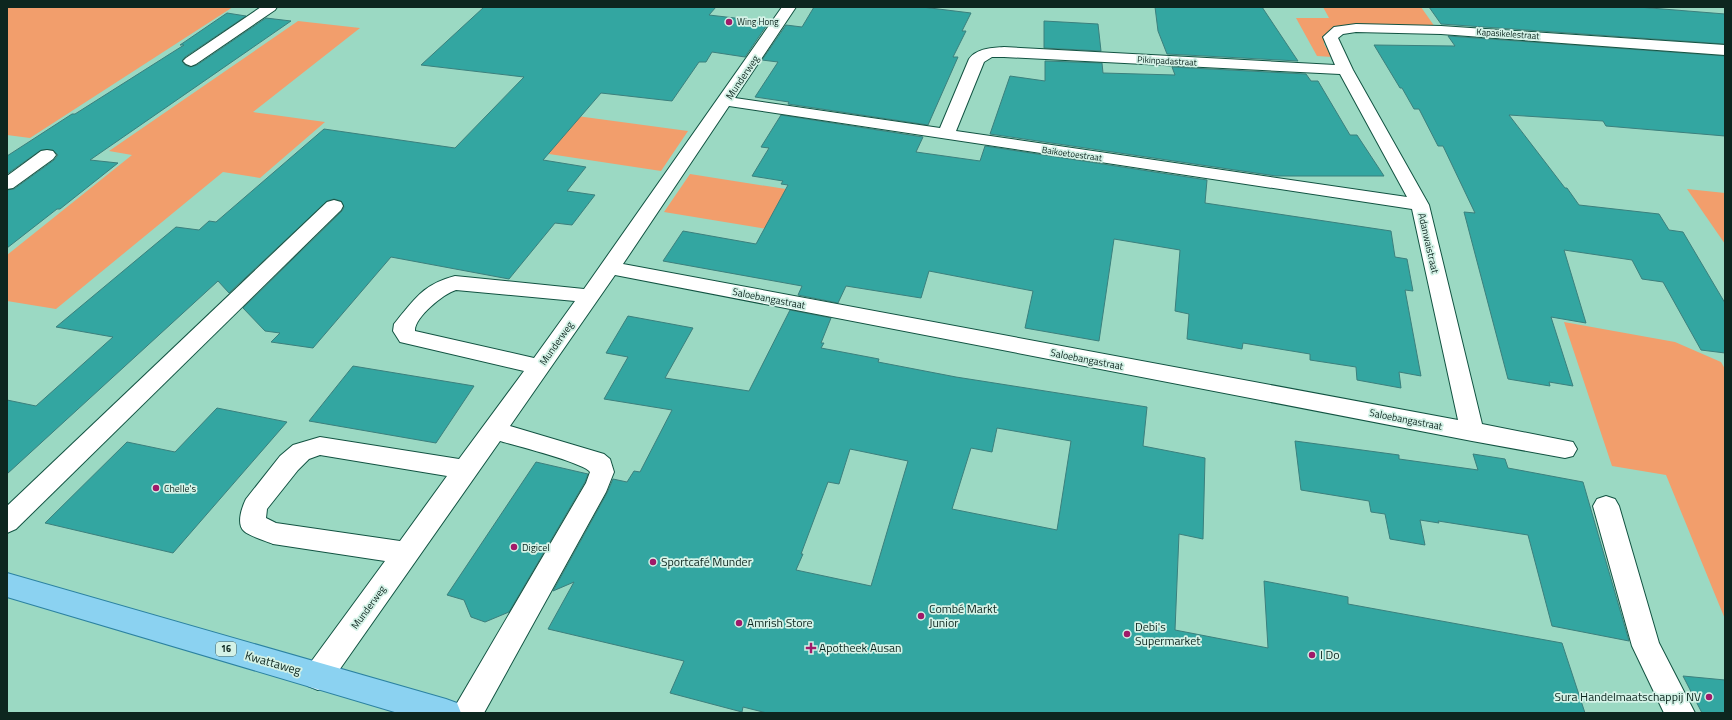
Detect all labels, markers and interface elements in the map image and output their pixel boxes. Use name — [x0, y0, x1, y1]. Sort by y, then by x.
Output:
place label: Wing Hong — [737, 15, 779, 28]
marker: Wing Hong — [724, 17, 734, 27]
street label: Kapasikelestraat — [1476, 25, 1541, 42]
street label: Munderweg — [722, 52, 763, 102]
street label: Pikinpadastraat — [1137, 52, 1198, 69]
street label: Baikoetoestraat — [1041, 143, 1104, 164]
street label: Adanwaistraat — [1414, 211, 1443, 275]
street label: Saloebangastraat — [731, 284, 807, 313]
street label: Munderweg — [536, 318, 577, 368]
street label: Saloebangastraat — [1049, 345, 1125, 374]
street label: Saloebangastraat — [1368, 405, 1444, 434]
place label: Chelle's — [164, 481, 196, 496]
marker: Chelle's — [151, 483, 161, 493]
place label: Digicel — [522, 540, 550, 555]
marker: Digicel — [509, 542, 519, 552]
place label: Sportcafé Munder — [661, 552, 752, 571]
marker: Sportcafé Munder — [648, 557, 658, 567]
street label: Munderweg — [347, 582, 389, 632]
place label: Combé Markt Junior — [929, 599, 998, 632]
marker: Combé Markt Junior — [916, 611, 926, 621]
place label: Amrish Store — [747, 613, 813, 632]
place label: Debi's Supermarket — [1135, 617, 1201, 650]
marker: Amrish Store — [734, 618, 744, 628]
marker: Debi's Supermarket — [1122, 629, 1132, 639]
place label: Apotheek Ausan — [819, 638, 902, 657]
road number: 16 — [216, 642, 236, 656]
marker: Apotheek Ausan — [806, 643, 816, 653]
street label: Kwattaweg — [243, 645, 303, 680]
place label: I Do — [1320, 645, 1340, 664]
marker: I Do — [1307, 650, 1317, 660]
place label: Sura Handelmaatschappij NV — [1554, 687, 1701, 706]
marker: Sura Handelmaatschappij NV — [1704, 692, 1714, 702]

